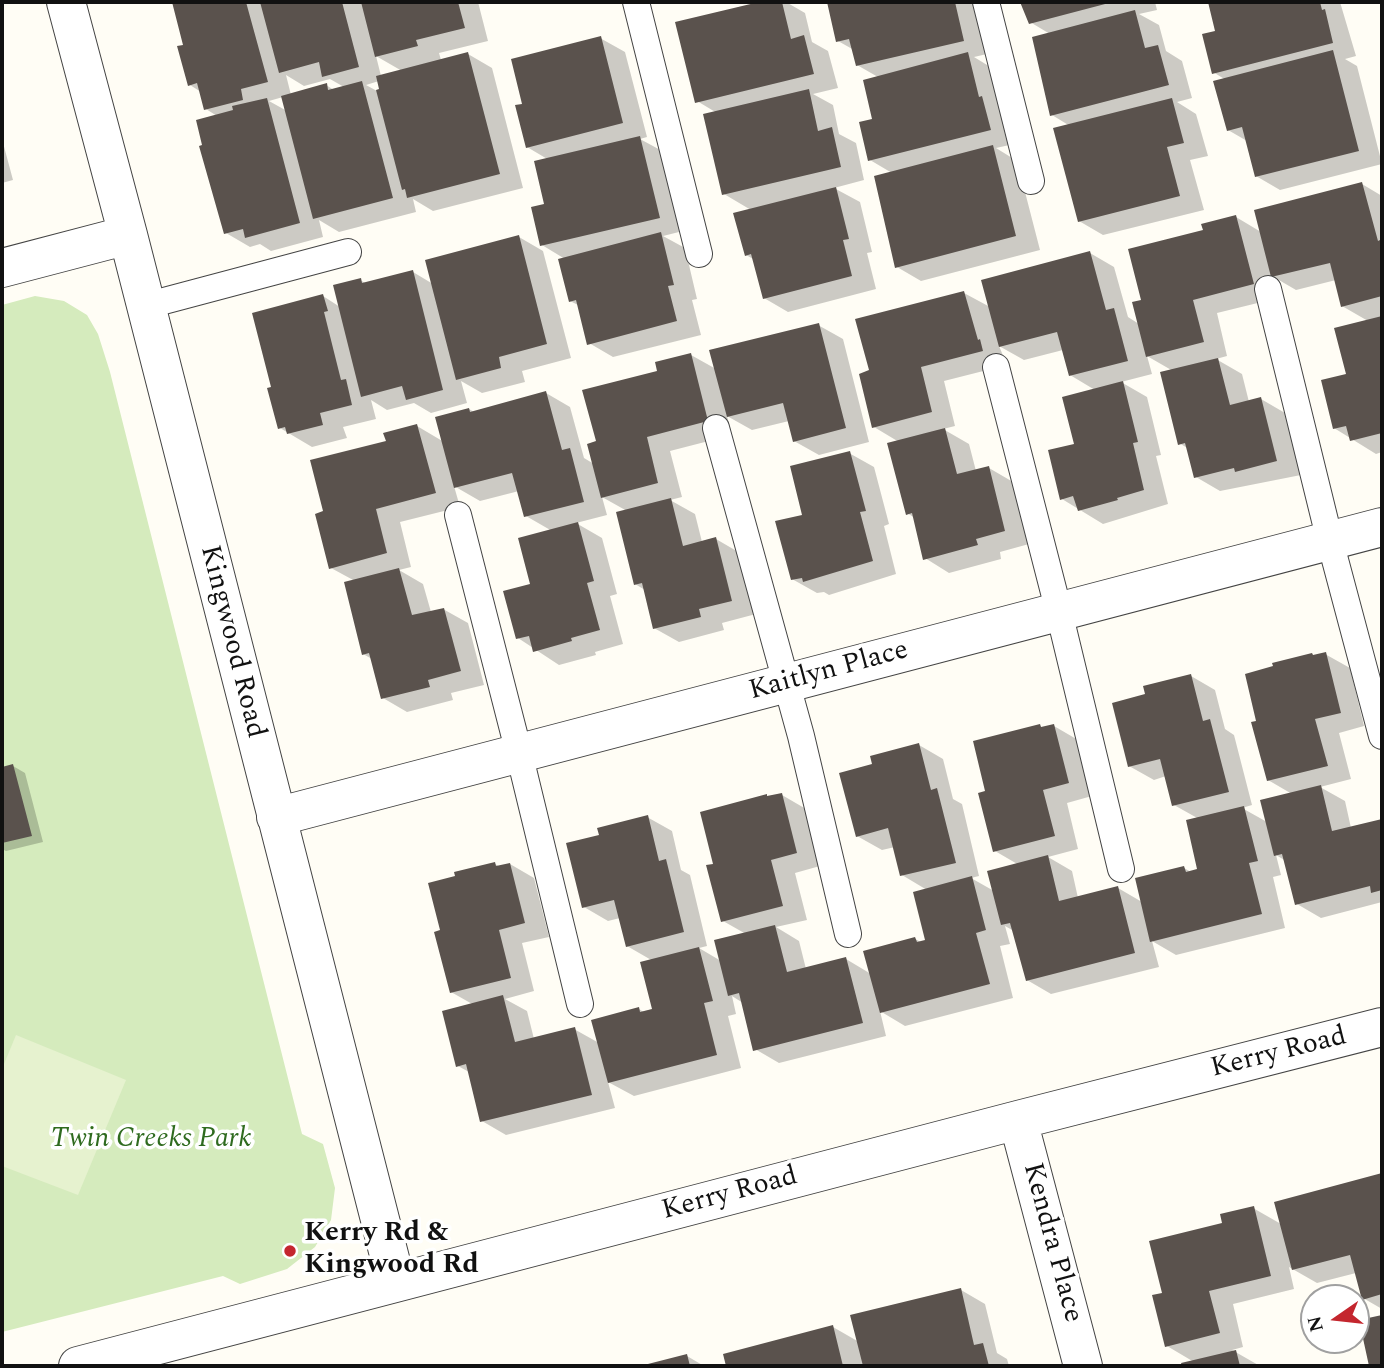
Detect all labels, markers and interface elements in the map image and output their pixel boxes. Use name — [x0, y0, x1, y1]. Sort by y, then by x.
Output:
street label: Kingwood Road — [191, 542, 271, 742]
street label: Kaitlyn Place — [746, 635, 912, 709]
street label: Kerry Road — [1208, 1021, 1350, 1087]
park label: Twin Creeks Park — [50, 1124, 252, 1158]
street label: Kendra Place — [1014, 1159, 1088, 1327]
street label: Kerry Road — [659, 1161, 801, 1229]
place label: Kerry Rd & Kingwood Rd — [304, 1218, 479, 1284]
marker: Kerry Rd & Kingwood Rd — [282, 1243, 298, 1259]
north arrow — [1300, 1284, 1370, 1354]
text: N — [1300, 1313, 1332, 1335]

